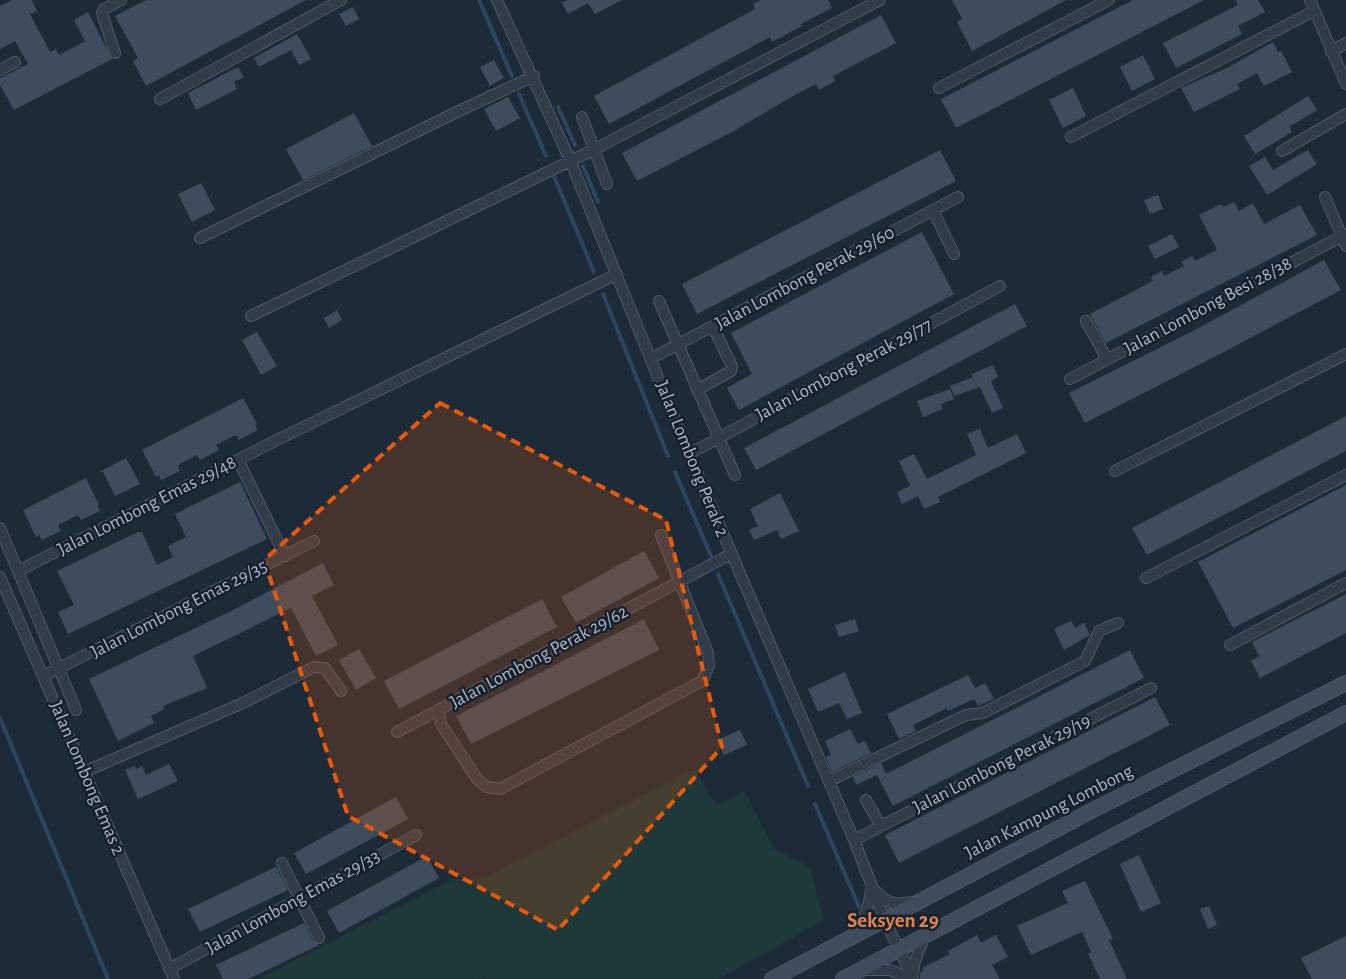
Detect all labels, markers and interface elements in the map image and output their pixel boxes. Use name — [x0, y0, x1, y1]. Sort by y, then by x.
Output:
street label: Jalan Lombong Perak 29/60 — [712, 223, 898, 333]
street label: Jalan Lombong Besi 28/38 — [1121, 254, 1295, 358]
street label: Jalan Lombong Perak 29/77 — [753, 315, 935, 425]
street label: Jalan Lombong Perak 2 — [652, 378, 732, 540]
street label: Jalan Lombong Emas 29/48 — [55, 453, 239, 559]
street label: Jalan Lombong Emas 29/35 — [88, 556, 270, 662]
street label: Jalan Lombong Perak 29/62 — [447, 602, 631, 712]
street label: Jalan Lombong Emas 2 — [46, 698, 128, 858]
street label: Jalan Lombong Perak 29/19 — [910, 711, 1094, 817]
street label: Jalan Kampung Lombong — [962, 761, 1137, 863]
street label: Jalan Lombong Emas 29/33 — [203, 846, 383, 958]
district label: Seksyen 29 — [847, 910, 939, 931]

